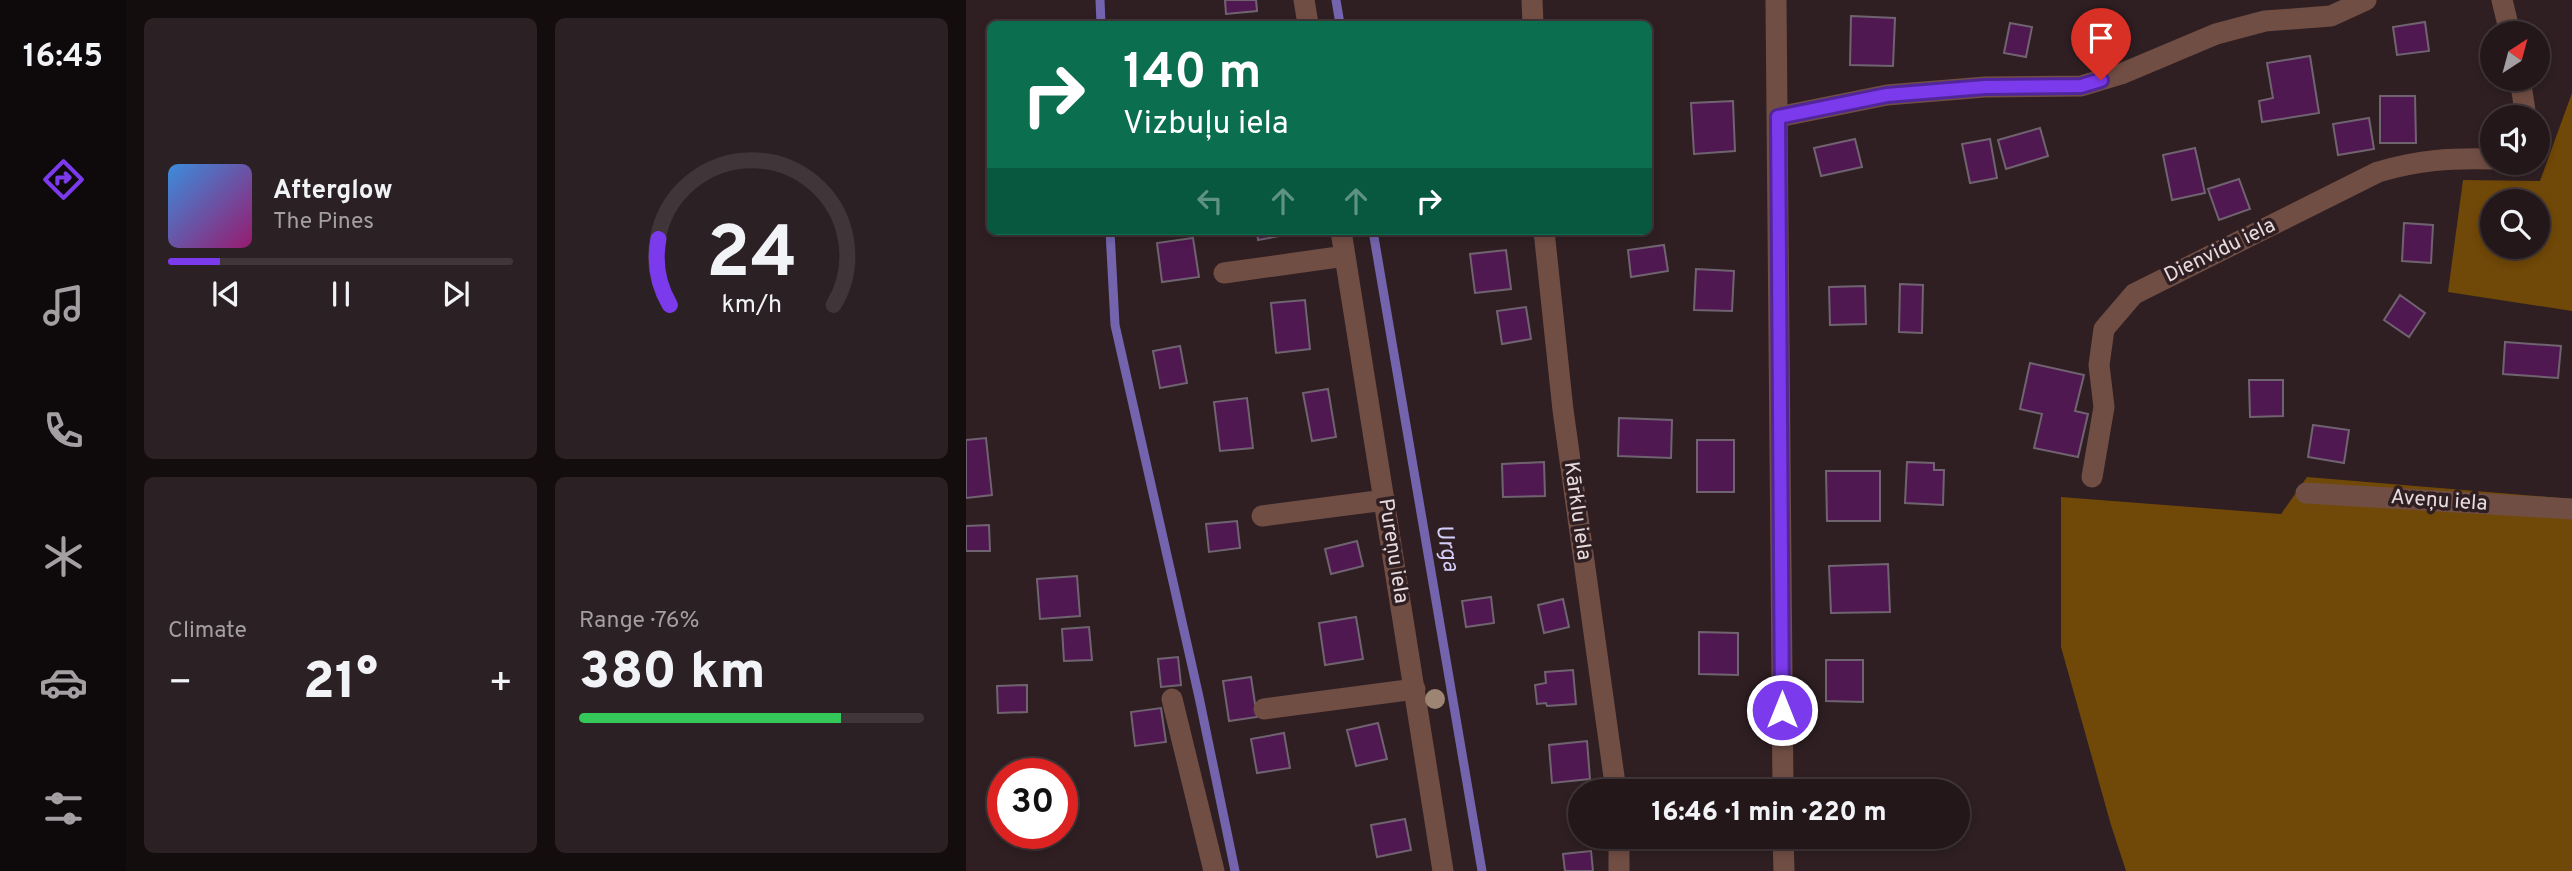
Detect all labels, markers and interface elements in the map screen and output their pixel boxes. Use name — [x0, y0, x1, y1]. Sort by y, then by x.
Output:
pin — [2071, 8, 2131, 80]
icon: arrive — [2082, 19, 2120, 57]
north arrow — [2480, 21, 2550, 91]
map controls — [2480, 21, 2550, 259]
text: 16:45 — [23, 38, 103, 78]
text: 140 m — [1123, 44, 1262, 106]
icon: right — [1008, 49, 1099, 140]
text: Vizbuļu iela — [1123, 105, 1289, 145]
button: sound — [2480, 105, 2550, 175]
icon: directions — [39, 155, 88, 204]
text: Afterglow — [273, 175, 393, 208]
icon: left — [1191, 182, 1229, 220]
icon: ahead — [1264, 182, 1302, 220]
icon: ahead — [1337, 182, 1375, 220]
icon: right — [1410, 182, 1448, 220]
button: search — [2480, 189, 2550, 259]
text: The Pines — [273, 208, 374, 237]
text: 24 — [706, 211, 797, 303]
street label: Dienvidu iela — [2160, 212, 2280, 290]
icon: previous — [207, 275, 245, 313]
icon: pause — [322, 275, 360, 313]
icon: next — [437, 275, 475, 313]
icon: music — [39, 281, 88, 330]
text: km/h — [721, 290, 782, 322]
icon: phone — [39, 406, 88, 455]
street label: Kārklu iela — [1557, 460, 1597, 562]
street label: Aveņu iela — [2390, 484, 2488, 518]
street label: Pureņu iela — [1371, 497, 1415, 605]
water label: Urga — [1428, 522, 1464, 574]
icon: climate — [39, 532, 88, 581]
text: Range · 76% — [579, 607, 699, 636]
text: Climate — [168, 617, 247, 646]
text: 380 km — [579, 641, 766, 707]
text: 21° — [303, 651, 378, 717]
icon: car — [39, 658, 88, 707]
text: − — [168, 660, 193, 709]
text: + — [488, 660, 513, 709]
position arrow — [1745, 673, 1819, 747]
speed limit sign: 30 — [987, 758, 1078, 849]
icon: filters — [39, 784, 88, 833]
text: 16:46 · 1 min · 220 m — [1652, 797, 1886, 830]

